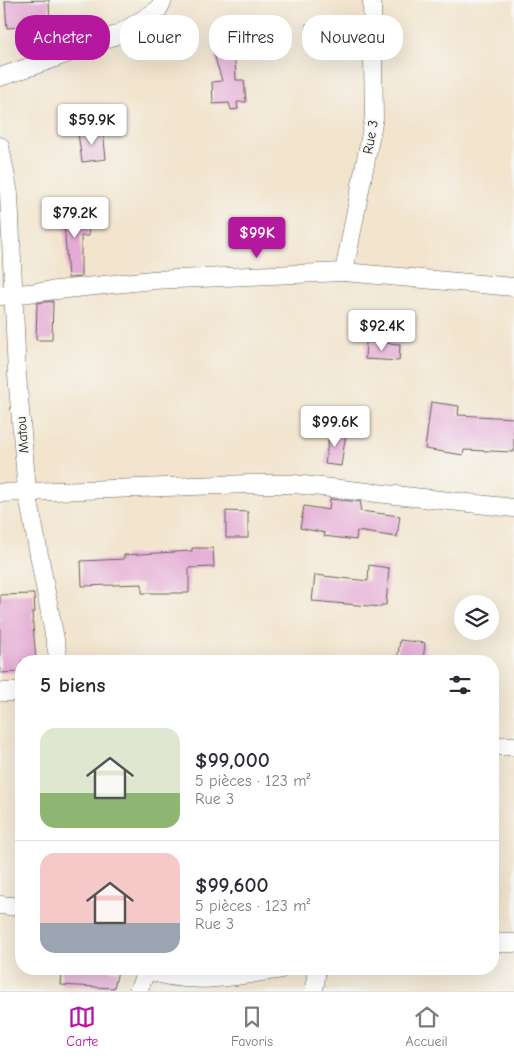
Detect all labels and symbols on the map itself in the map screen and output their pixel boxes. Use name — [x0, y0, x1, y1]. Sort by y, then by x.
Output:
pin: $59.9K — [51, 104, 133, 146]
street label: Rue 3 — [359, 119, 382, 155]
pin: $79.2K — [34, 196, 116, 239]
pin: $99K — [227, 216, 287, 259]
pin: $92.4K — [341, 310, 423, 352]
pin: $99.6K — [294, 406, 376, 448]
street label: Matou — [12, 416, 33, 454]

